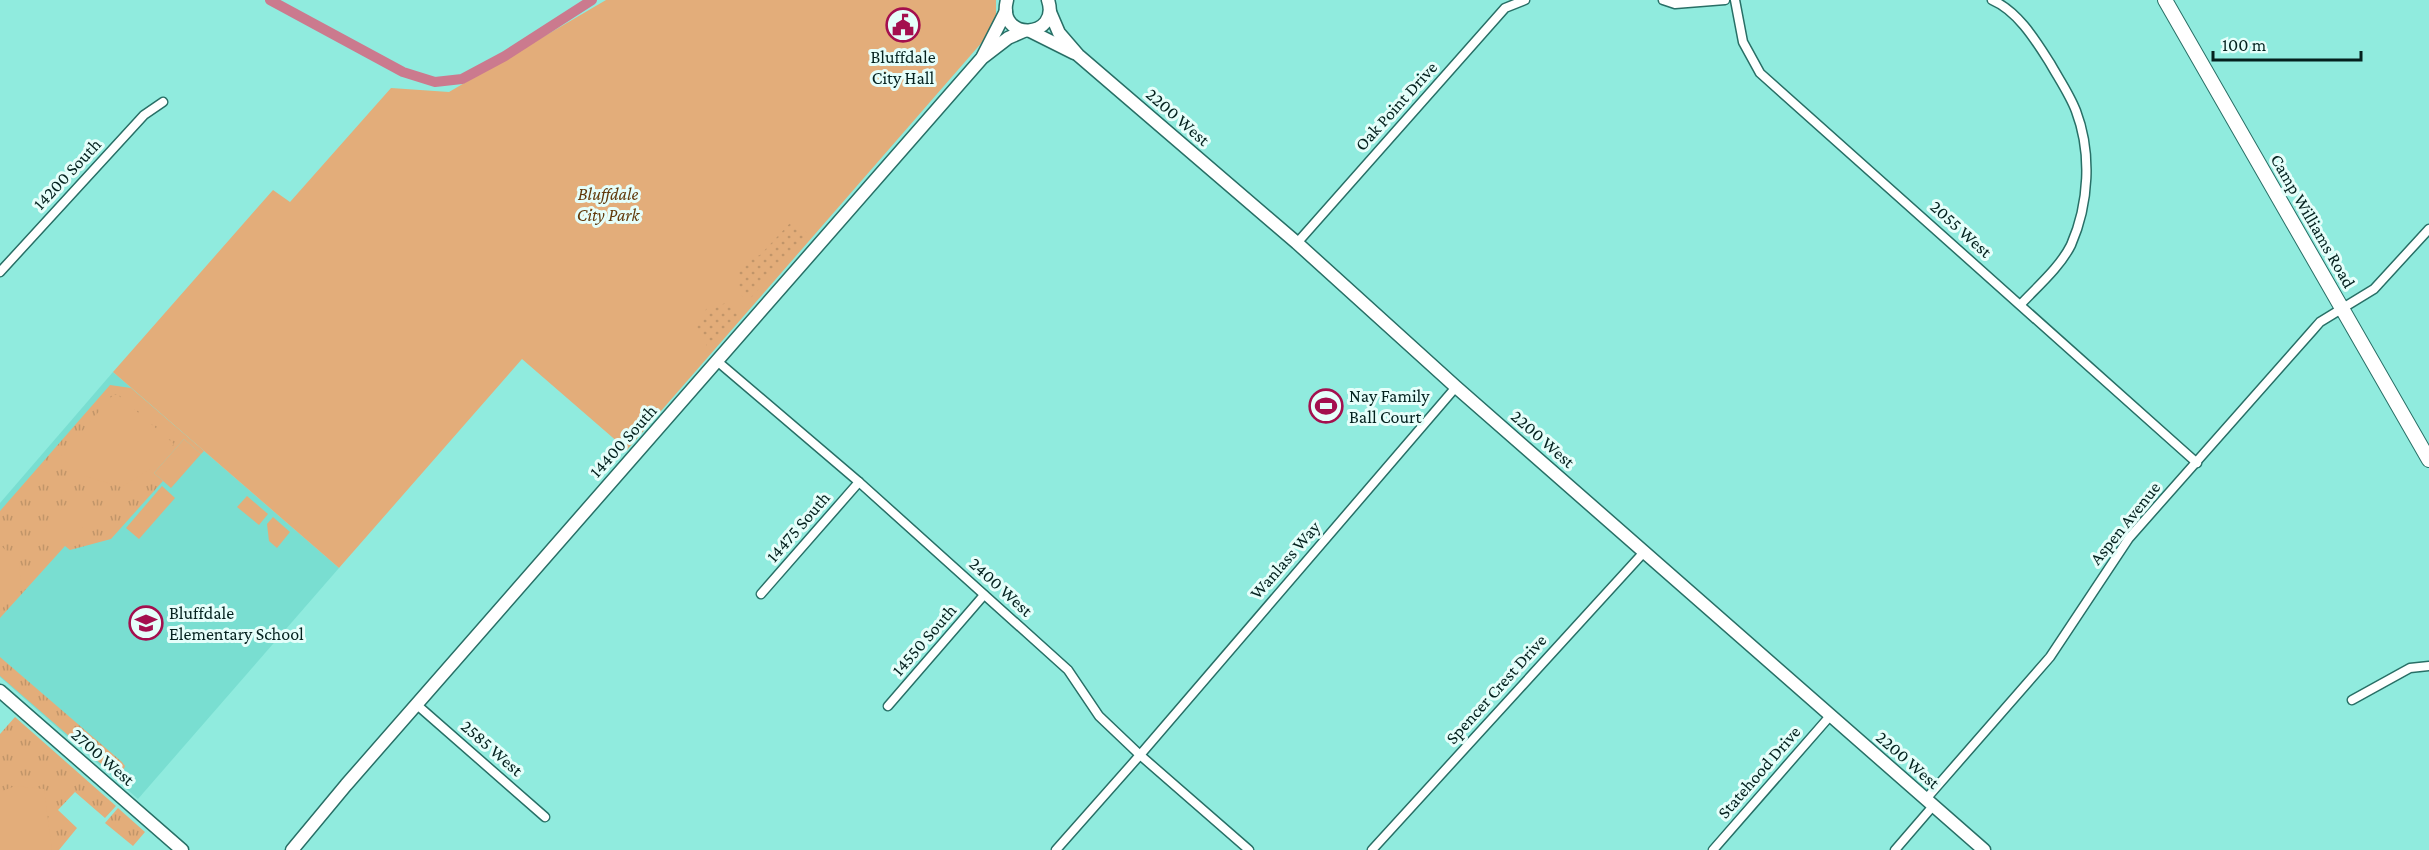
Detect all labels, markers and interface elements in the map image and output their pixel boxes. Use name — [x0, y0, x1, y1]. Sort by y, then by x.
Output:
public building icon: Bluffdale City Hall — [885, 7, 921, 43]
scale bar — [2213, 24, 2362, 62]
text: 100 m — [2222, 35, 2267, 55]
place label: Bluffdale City Hall — [870, 47, 936, 88]
street label: Oak Point Drive — [1351, 57, 1441, 155]
street label: 2200 West — [1142, 84, 1215, 151]
street label: 14200 South — [29, 134, 105, 214]
street label: Camp Williams Road — [2267, 151, 2360, 292]
park label: Bluffdale City Park — [577, 184, 641, 225]
street label: 2055 West — [1926, 196, 1997, 262]
place label: Nay Family Ball Court — [1349, 386, 1430, 427]
sports icon: Nay Family Ball Court — [1308, 388, 1344, 424]
street label: 14400 South — [585, 400, 661, 481]
street label: 2200 West — [1507, 406, 1580, 473]
street label: Aspen Avenue — [2086, 478, 2165, 568]
street label: 14475 South — [762, 488, 834, 566]
street label: Wanlass Way — [1246, 516, 1325, 603]
street label: 2400 West — [965, 553, 1038, 621]
street label: 14550 South — [888, 600, 961, 680]
place label: Bluffdale Elementary School — [169, 603, 304, 644]
school or university icon: Bluffdale Elementary School — [128, 605, 164, 641]
street label: Spencer Crest Drive — [1442, 630, 1551, 748]
street label: 2585 West — [457, 716, 528, 781]
street label: Statehood Drive — [1713, 722, 1805, 822]
street label: 2700 West — [67, 724, 139, 790]
street label: 2200 West — [1872, 727, 1945, 794]

